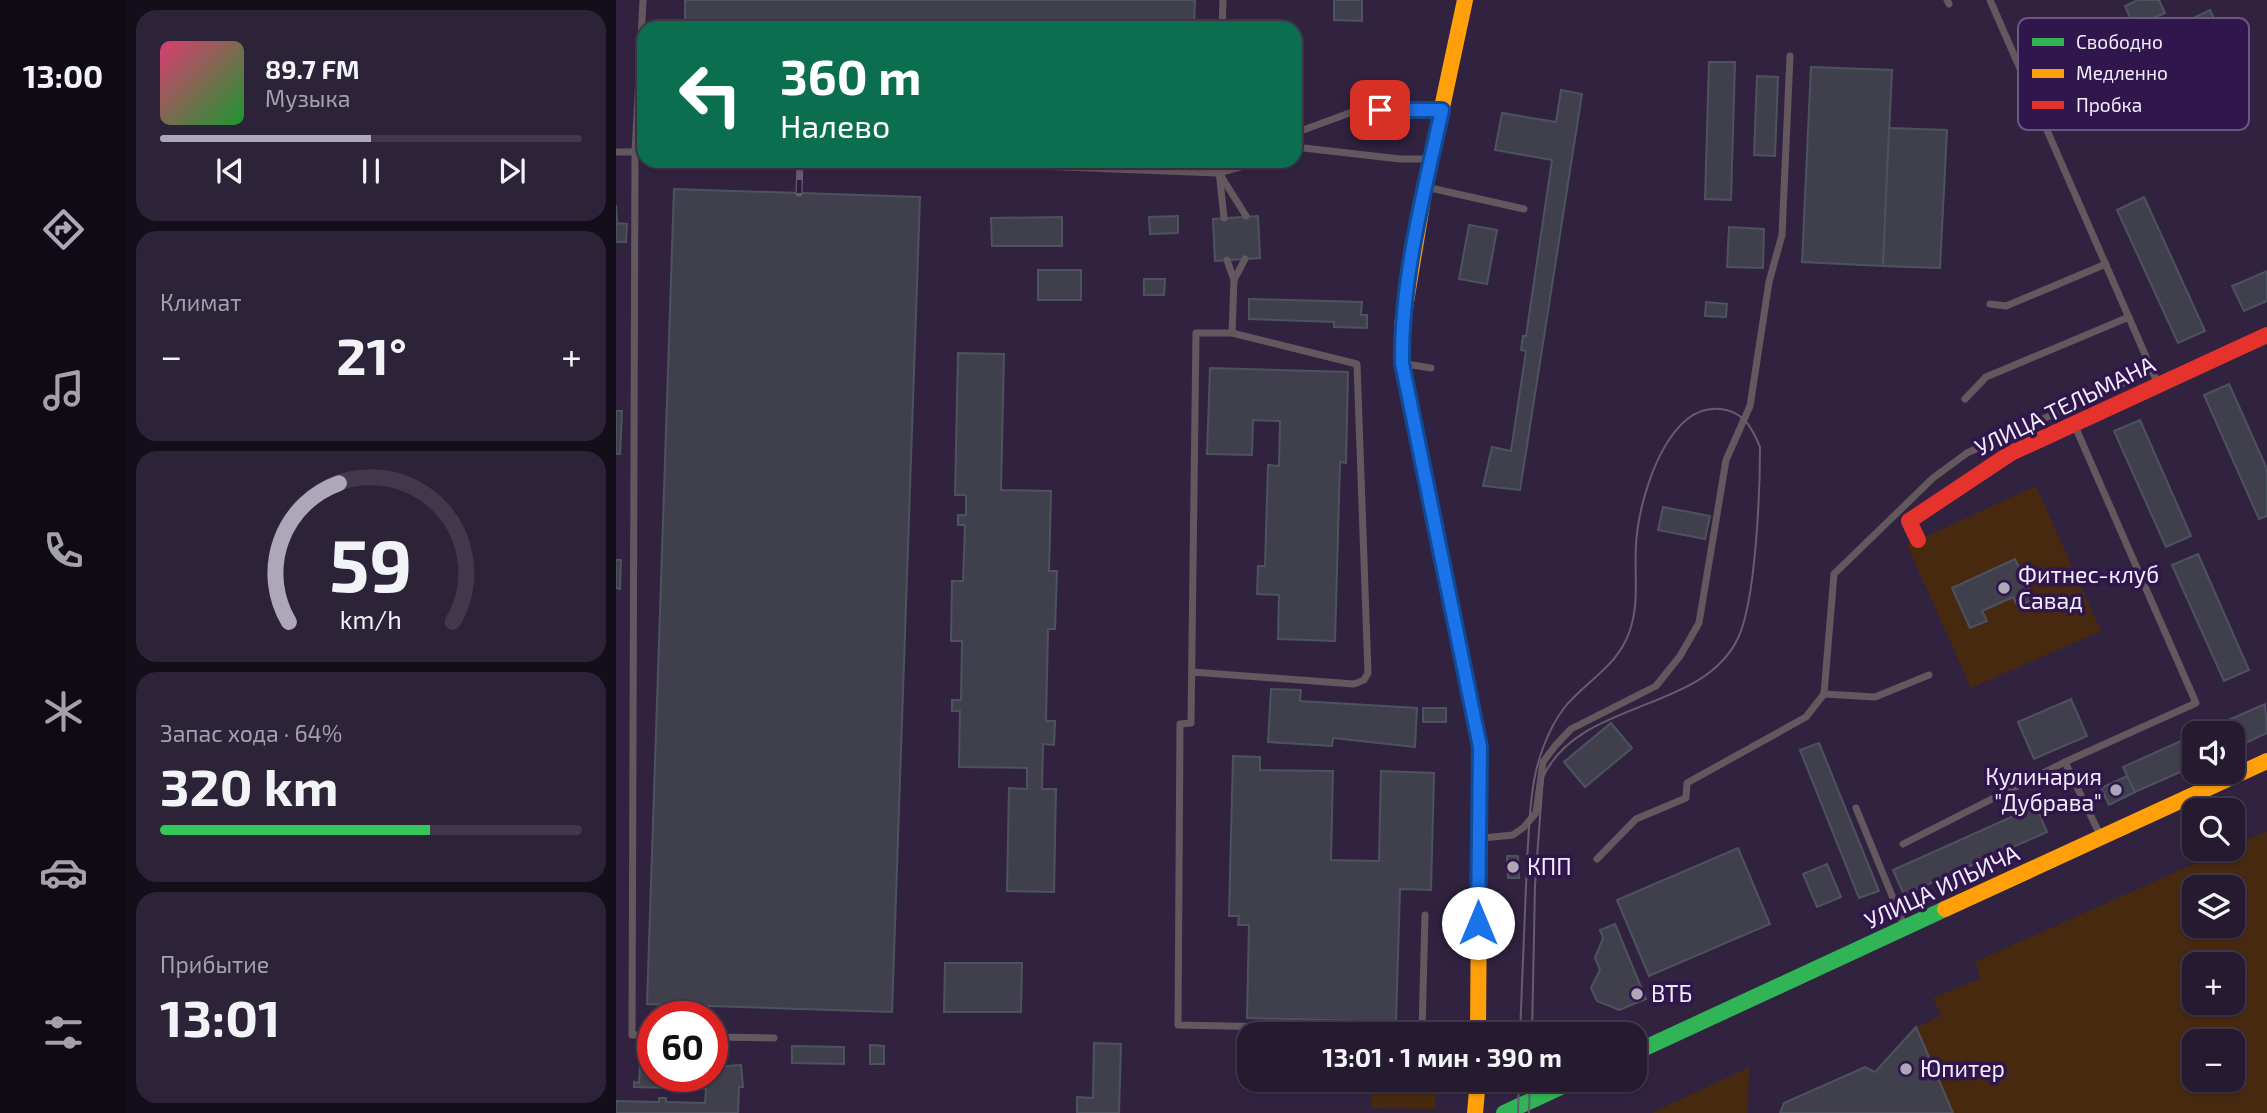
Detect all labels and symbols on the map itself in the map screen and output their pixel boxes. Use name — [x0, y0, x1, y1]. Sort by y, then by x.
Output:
legend — [2018, 18, 2249, 130]
text: Свободно — [2076, 30, 2163, 53]
text: Медленно — [2076, 61, 2168, 84]
pin — [1350, 80, 1410, 140]
text: Пробка — [2076, 93, 2142, 116]
street label: УЛИЦА ТЕЛЬМАНА — [1970, 349, 2160, 461]
place label: Фитнес-клуб Савад — [2018, 560, 2159, 614]
marker: Фитнес-клуб Савад — [1996, 580, 2012, 596]
place label: Кулинария "Дубрава" — [1985, 762, 2102, 817]
marker: Кулинария "Дубрава" — [2108, 782, 2124, 798]
street label: УЛИЦА ИЛЬИЧА — [1860, 838, 2024, 934]
place label: КПП — [1527, 852, 1572, 880]
marker: КПП — [1505, 859, 1521, 875]
position arrow — [1441, 886, 1515, 960]
place label: ВТБ — [1651, 979, 1692, 1007]
marker: ВТБ — [1629, 986, 1645, 1002]
speed limit sign: 60 — [637, 1001, 728, 1092]
place label: Юпитер — [1920, 1054, 2005, 1082]
marker: Юпитер — [1898, 1061, 1914, 1077]

